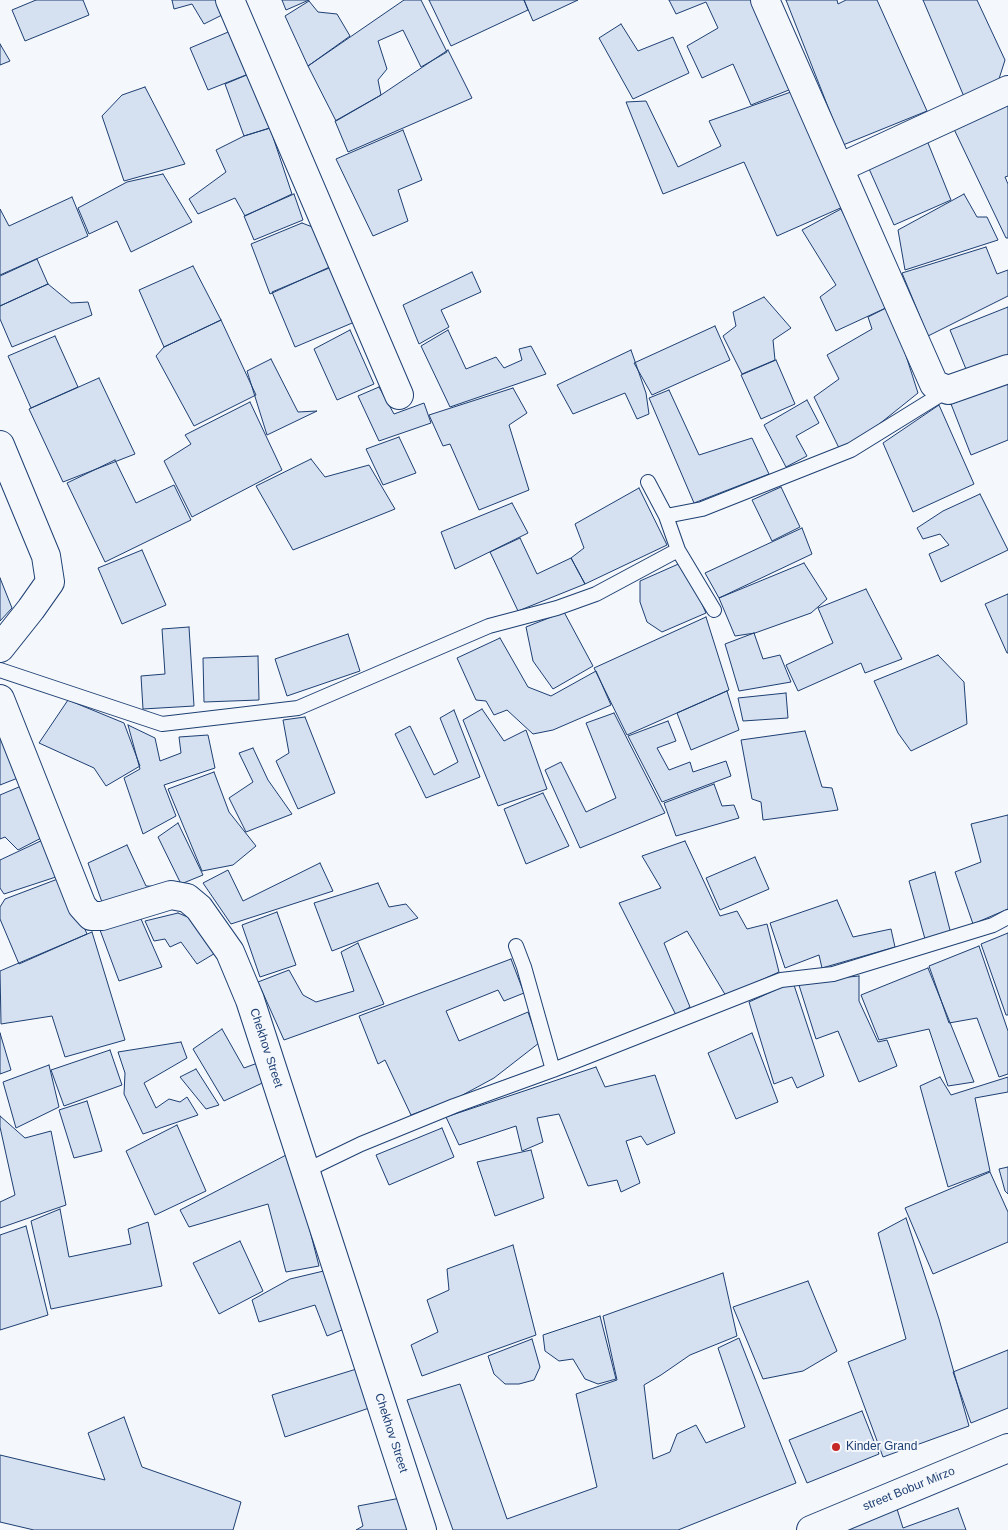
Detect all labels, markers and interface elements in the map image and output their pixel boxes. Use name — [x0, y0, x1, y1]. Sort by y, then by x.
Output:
street label: Chekhov Street — [246, 1006, 286, 1090]
street label: Chekhov Street — [371, 1391, 411, 1475]
place label: Kinder Grand — [846, 1440, 917, 1454]
marker: Kinder Grand — [830, 1441, 842, 1453]
street label: street Bobur Mirzo — [861, 1464, 957, 1514]

